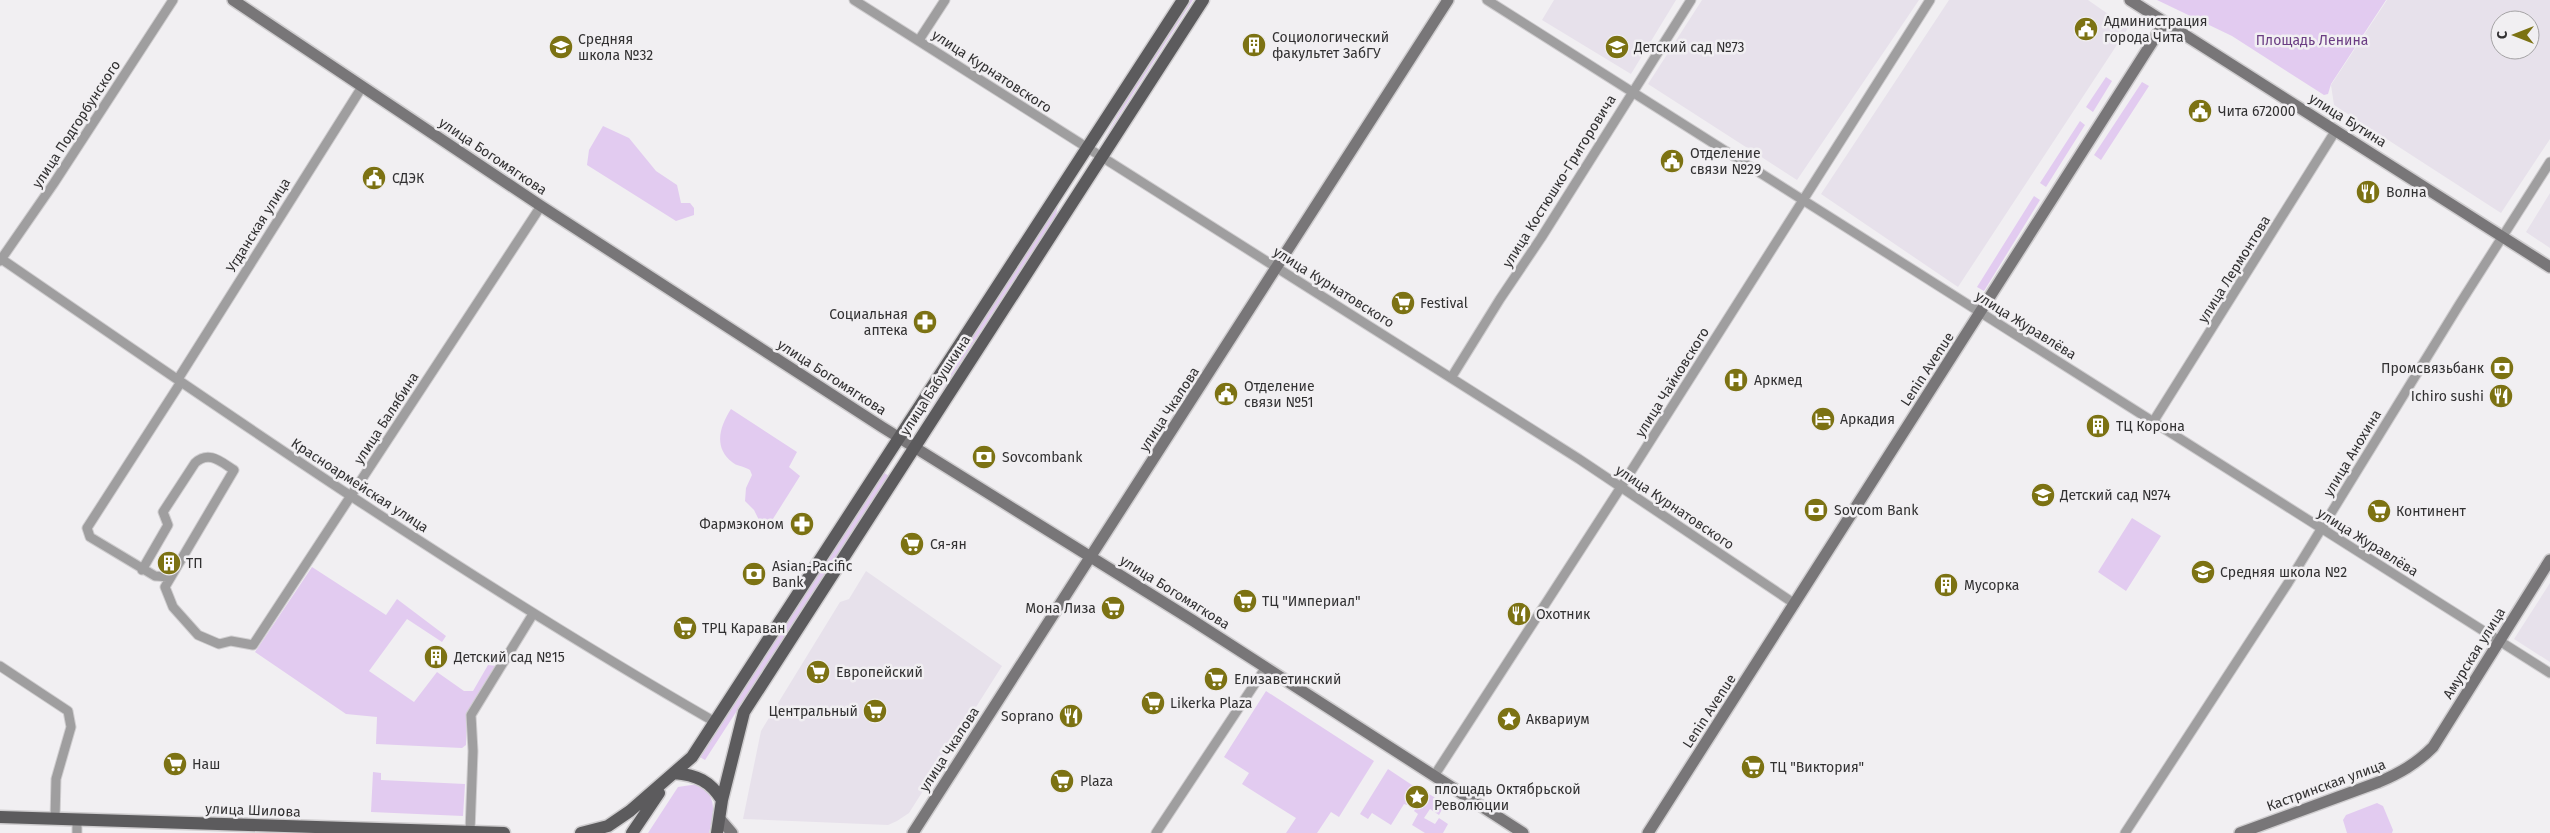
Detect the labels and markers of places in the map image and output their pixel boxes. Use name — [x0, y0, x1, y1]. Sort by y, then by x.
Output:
place label: Администрация города Чита — [2104, 13, 2208, 46]
public building icon: Администрация города Чита — [2073, 16, 2099, 42]
place label: Социологический факультет ЗабГУ — [1272, 29, 1389, 62]
place label: Средняя школа №32 — [578, 31, 653, 64]
building icon: Социологический факультет ЗабГУ — [1241, 32, 1267, 58]
school or university icon: Средняя школа №32 — [548, 34, 574, 60]
school or university icon: Детский сад №73 — [1604, 34, 1630, 60]
place label: Детский сад №73 — [1633, 39, 1745, 56]
public building icon: Чита 672000 — [2187, 98, 2213, 124]
place label: Чита 672000 — [2218, 103, 2296, 120]
place label: Отделение связи №29 — [1690, 145, 1761, 178]
public building icon: Отделение связи №29 — [1659, 148, 1685, 174]
public building icon: СДЭК — [361, 165, 387, 191]
place label: СДЭК — [392, 170, 425, 187]
restaurant icon: Волна — [2355, 179, 2381, 205]
place label: Волна — [2386, 184, 2427, 201]
supermarket icon: Festival — [1390, 290, 1416, 316]
place label: Festival — [1420, 295, 1468, 312]
place label: Социальная аптека — [829, 306, 908, 339]
pharmacy icon: Социальная аптека — [912, 309, 938, 335]
bank icon: Промсвязьбанк — [2489, 355, 2515, 381]
place label: Промсвязьбанк — [2381, 360, 2485, 377]
hospital icon: Аркмед — [1723, 367, 1749, 393]
place label: Аркмед — [1754, 372, 1802, 389]
place label: Отделение связи №51 — [1244, 378, 1315, 411]
public building icon: Отделение связи №51 — [1213, 381, 1239, 407]
restaurant icon: Ichiro sushi — [2488, 383, 2514, 409]
place label: Ichiro sushi — [2411, 388, 2484, 405]
hotel icon: Аркадия — [1810, 406, 1836, 432]
place label: Аркадия — [1840, 411, 1895, 428]
building icon: ТЦ Корона — [2085, 413, 2111, 439]
place label: ТЦ Корона — [2116, 418, 2185, 435]
bank icon: Sovcombank — [971, 444, 997, 470]
place label: Sovcombank — [1002, 449, 1083, 466]
school or university icon: Детский сад №74 — [2030, 482, 2056, 508]
place label: Детский сад №74 — [2059, 487, 2171, 504]
bank icon: Sovcom Bank — [1803, 497, 1829, 523]
supermarket icon: Континент — [2366, 498, 2392, 524]
place label: Sovcom Bank — [1834, 502, 1919, 519]
place label: Континент — [2396, 503, 2466, 520]
pharmacy icon: Фармэконом — [789, 511, 815, 537]
place label: Фармэконом — [699, 516, 784, 533]
supermarket icon: Ся-ян — [899, 531, 925, 557]
place label: Ся-ян — [930, 536, 967, 553]
building icon: ТП — [156, 550, 182, 576]
place label: ТП — [186, 555, 203, 572]
place label: Asian-Pacific Bank — [772, 558, 853, 591]
school or university icon: Средняя школа №2 — [2190, 559, 2216, 585]
bank icon: Asian-Pacific Bank — [741, 561, 767, 587]
place label: Средняя школа №2 — [2220, 564, 2347, 581]
building icon: Мусорка — [1933, 572, 1959, 598]
place label: Мусорка — [1964, 577, 2019, 594]
supermarket icon: ТЦ "Империал" — [1232, 588, 1258, 614]
place label: ТЦ "Империал" — [1262, 593, 1361, 610]
supermarket icon: Мона Лиза — [1100, 595, 1126, 621]
place label: Мона Лиза — [1025, 600, 1096, 617]
restaurant icon: Охотник — [1506, 601, 1532, 627]
place label: Охотник — [1536, 606, 1591, 623]
supermarket icon: ТРЦ Караван — [672, 615, 698, 641]
place label: ТРЦ Караван — [702, 620, 786, 637]
building icon: Детский сад №15 — [423, 644, 449, 670]
place label: Детский сад №15 — [453, 649, 565, 666]
supermarket icon: Европейский — [805, 659, 831, 685]
place label: Европейский — [836, 664, 923, 681]
supermarket icon: Елизаветинский — [1203, 666, 1229, 692]
place label: Елизаветинский — [1234, 671, 1341, 688]
supermarket icon: Likerka Plaza — [1140, 690, 1166, 716]
place label: Likerka Plaza — [1170, 695, 1252, 712]
supermarket icon: Центральный — [862, 698, 888, 724]
place label: Центральный — [768, 703, 858, 720]
restaurant icon: Soprano — [1058, 703, 1084, 729]
place icon: Аквариум — [1496, 706, 1522, 732]
place label: Soprano — [1001, 708, 1054, 725]
place label: Аквариум — [1526, 711, 1590, 728]
supermarket icon: Наш — [162, 751, 188, 777]
supermarket icon: ТЦ "Виктория" — [1740, 754, 1766, 780]
place label: Наш — [192, 756, 220, 773]
place label: ТЦ "Виктория" — [1770, 759, 1864, 776]
supermarket icon: Plaza — [1049, 768, 1075, 794]
place label: Plaza — [1080, 773, 1113, 790]
place label: площадь Октябрьской Революции — [1434, 781, 1581, 814]
place icon: площадь Октябрьской Революции — [1404, 784, 1430, 810]

